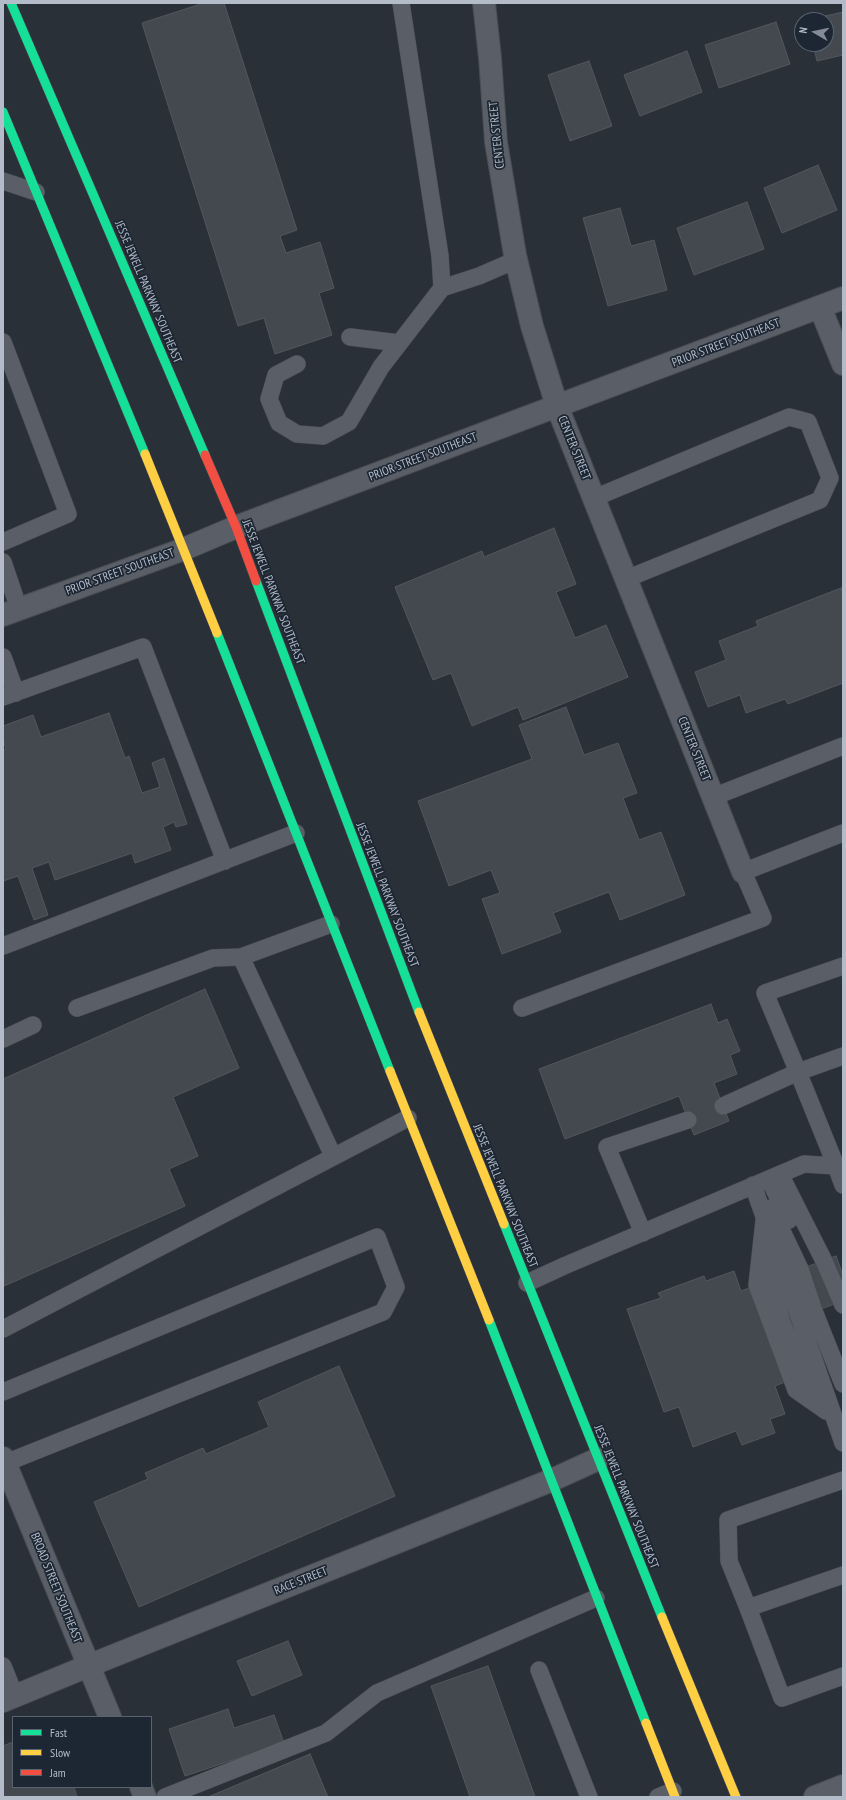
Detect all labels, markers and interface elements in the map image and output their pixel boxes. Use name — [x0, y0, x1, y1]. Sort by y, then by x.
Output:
north arrow — [794, 12, 834, 52]
text: N — [796, 26, 811, 34]
street label: CENTER STREET — [486, 101, 508, 169]
street label: JESSE JEWELL PARKWAY SOUTHEAST — [111, 218, 185, 366]
street label: PRIOR STREET SOUTHEAST — [670, 316, 782, 370]
street label: CENTER STREET — [555, 414, 593, 482]
street label: PRIOR STREET SOUTHEAST — [367, 430, 479, 484]
street label: JESSE JEWELL PARKWAY SOUTHEAST — [239, 518, 307, 666]
street label: PRIOR STREET SOUTHEAST — [64, 546, 176, 598]
street label: CENTER STREET — [675, 715, 713, 783]
street label: JESSE JEWELL PARKWAY SOUTHEAST — [353, 821, 421, 969]
street label: JESSE JEWELL PARKWAY SOUTHEAST — [470, 1122, 540, 1270]
street label: JESSE JEWELL PARKWAY SOUTHEAST — [591, 1423, 661, 1571]
street label: BROAD STREET SOUTHEAST — [27, 1531, 85, 1645]
street label: RACE STREET — [272, 1564, 330, 1598]
legend — [12, 1716, 152, 1788]
text: Fast — [50, 1725, 67, 1740]
text: Slow — [50, 1745, 70, 1760]
text: Jam — [50, 1765, 66, 1780]

